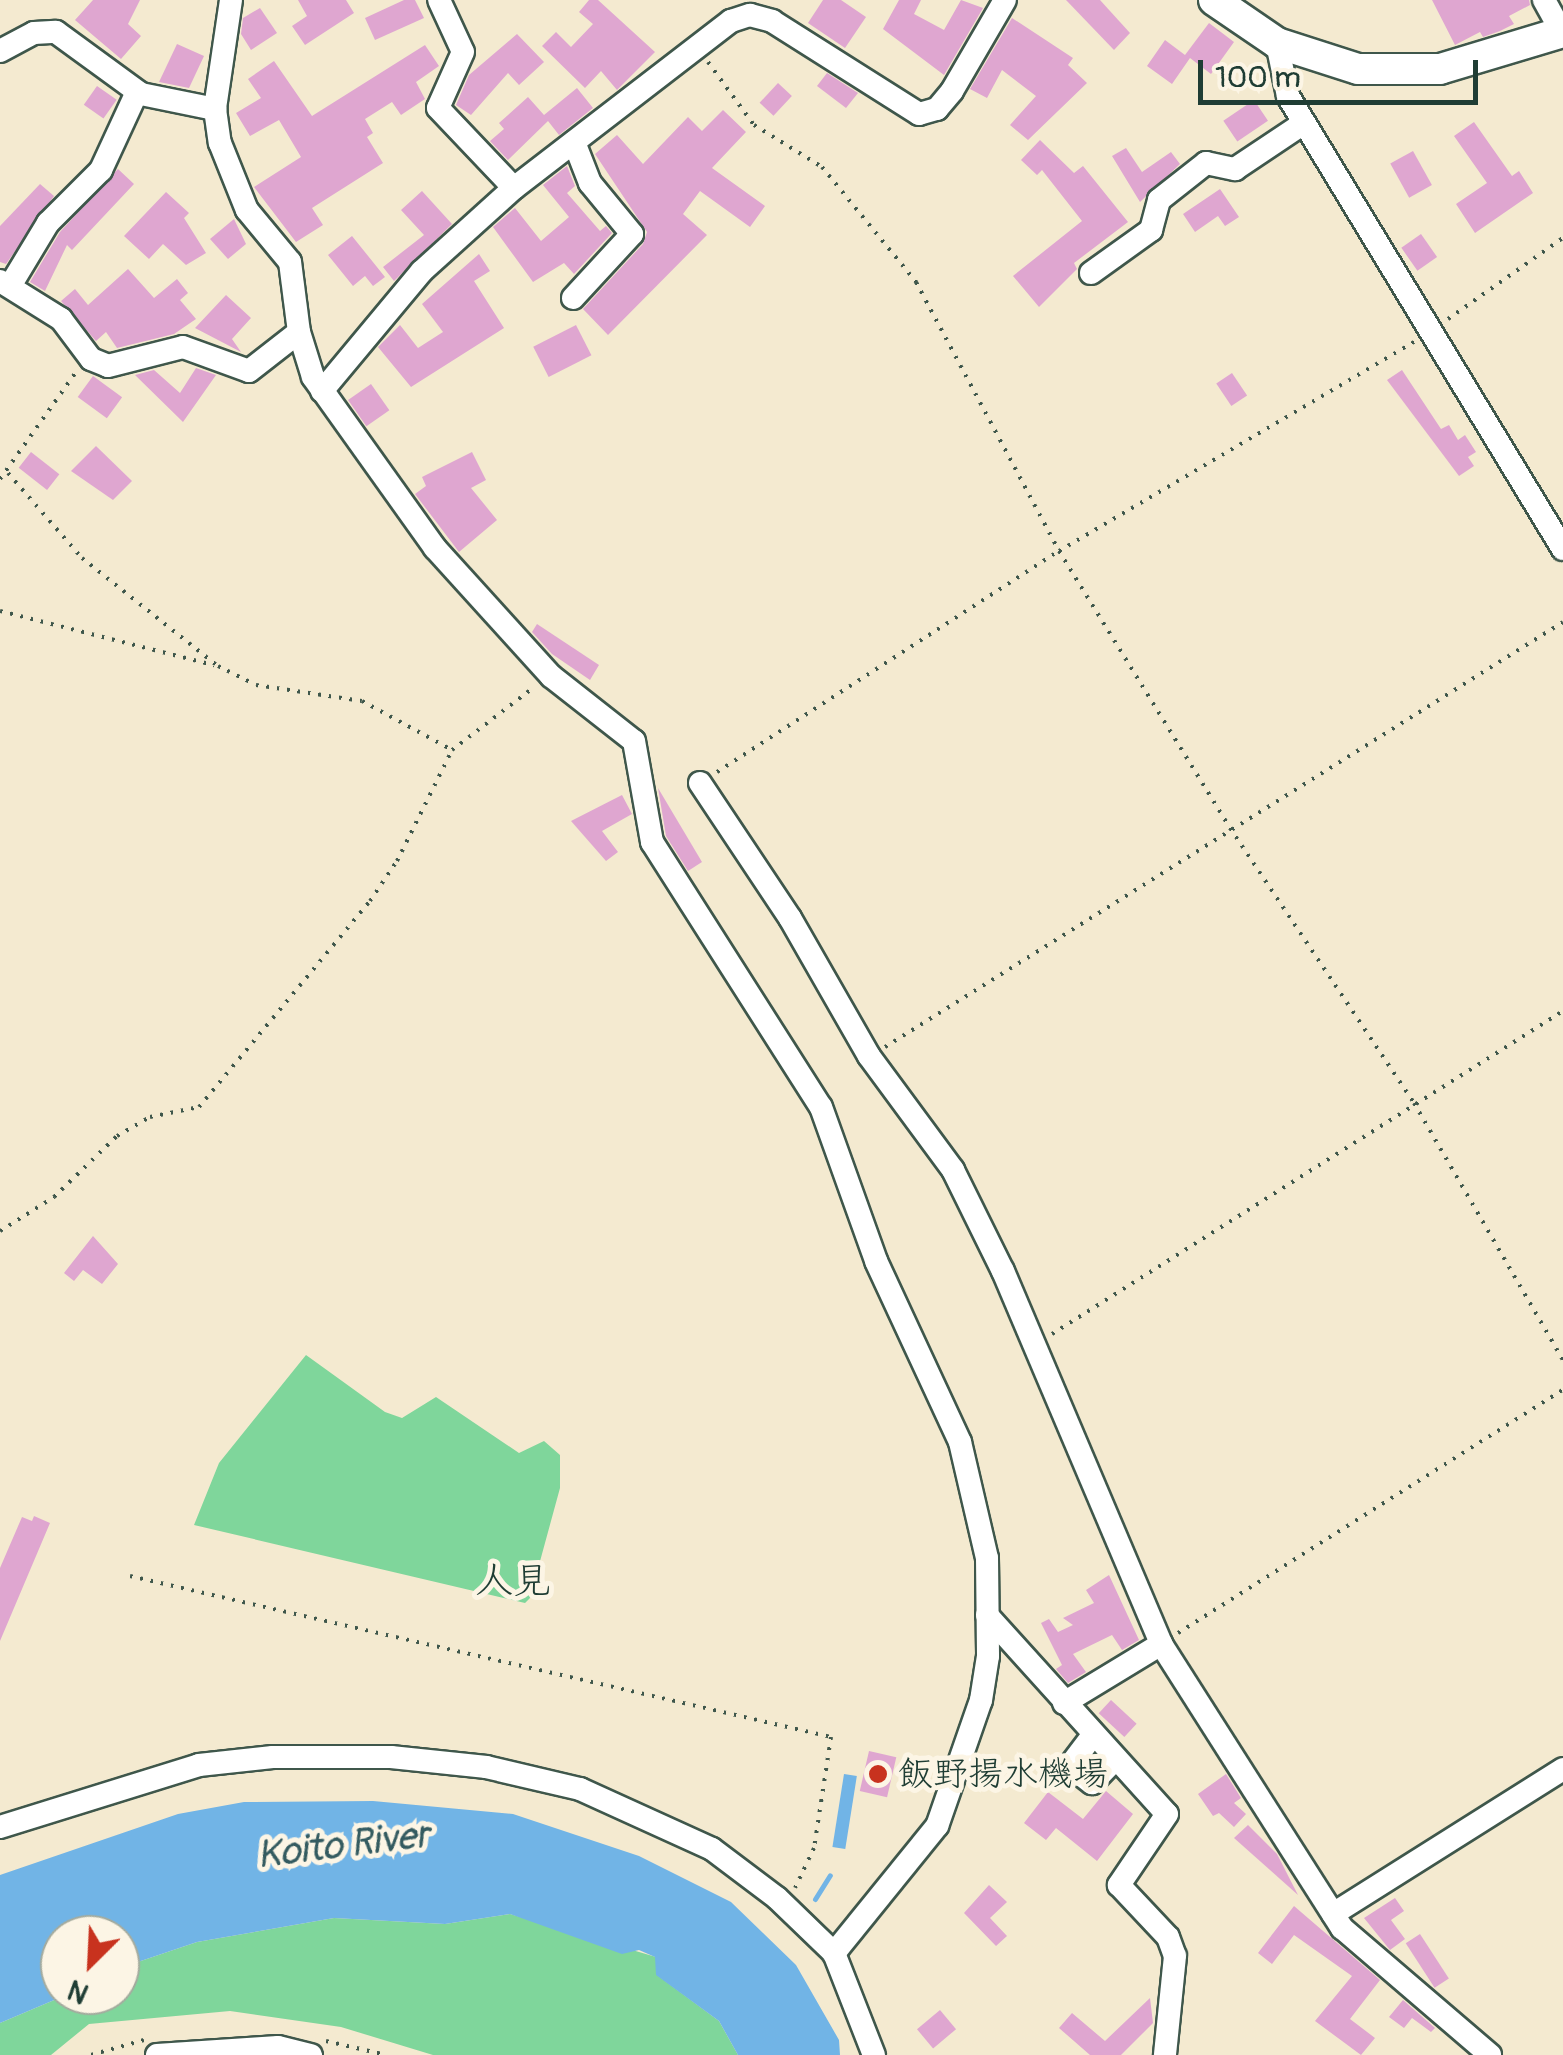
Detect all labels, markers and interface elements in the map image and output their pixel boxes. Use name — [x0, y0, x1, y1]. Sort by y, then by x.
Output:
scale bar — [1203, 40, 1483, 102]
text: 100 m — [1215, 59, 1301, 96]
district label: 人見 — [475, 1559, 551, 1605]
place label: 飯野揚水機場 — [898, 1753, 1108, 1795]
marker: 飯野揚水機場 — [867, 1763, 889, 1785]
water label: Koito River — [254, 1813, 432, 1879]
north arrow — [40, 1915, 140, 2015]
text: N — [63, 1971, 94, 2011]

